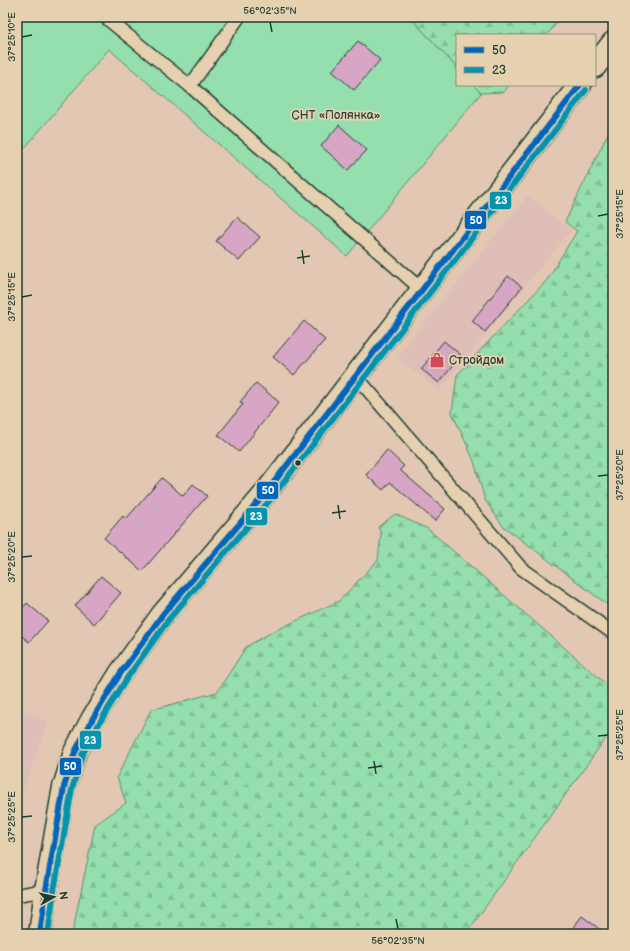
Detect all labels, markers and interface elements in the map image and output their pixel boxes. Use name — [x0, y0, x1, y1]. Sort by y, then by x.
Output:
text: 56°02'35"N — [243, 5, 297, 17]
text: 37°25'10"E — [6, 12, 18, 62]
legend — [456, 34, 596, 86]
text: 50 — [492, 43, 506, 58]
text: 23 — [492, 63, 506, 78]
park label: СНТ «Полянка» — [292, 108, 381, 123]
text: 37°25'15"E — [614, 189, 626, 239]
line badge: 23 — [489, 191, 512, 210]
text: 23 — [495, 194, 508, 207]
line badge: 50 — [464, 210, 487, 230]
text: 50 — [469, 214, 483, 227]
text: 37°25'15"E — [6, 272, 18, 322]
shop icon: Стройдом — [428, 351, 446, 369]
place label: Стройдом — [449, 353, 504, 368]
text: 37°25'20"E — [614, 449, 626, 501]
unlabelled marker — [293, 458, 303, 468]
line badge: 50 — [256, 481, 279, 500]
text: 50 — [261, 484, 275, 497]
line badge: 23 — [245, 507, 268, 526]
text: 23 — [250, 510, 263, 523]
text: 37°25'20"E — [6, 531, 18, 583]
text: 37°25'25"E — [614, 709, 626, 761]
line badge: 23 — [79, 730, 102, 750]
text: 23 — [84, 734, 97, 747]
line badge: 50 — [59, 757, 82, 776]
text: 50 — [63, 760, 77, 773]
text: 37°25'25"E — [6, 791, 18, 843]
north arrow — [34, 877, 74, 917]
text: N — [56, 891, 70, 901]
text: 56°02'35"N — [371, 935, 425, 947]

